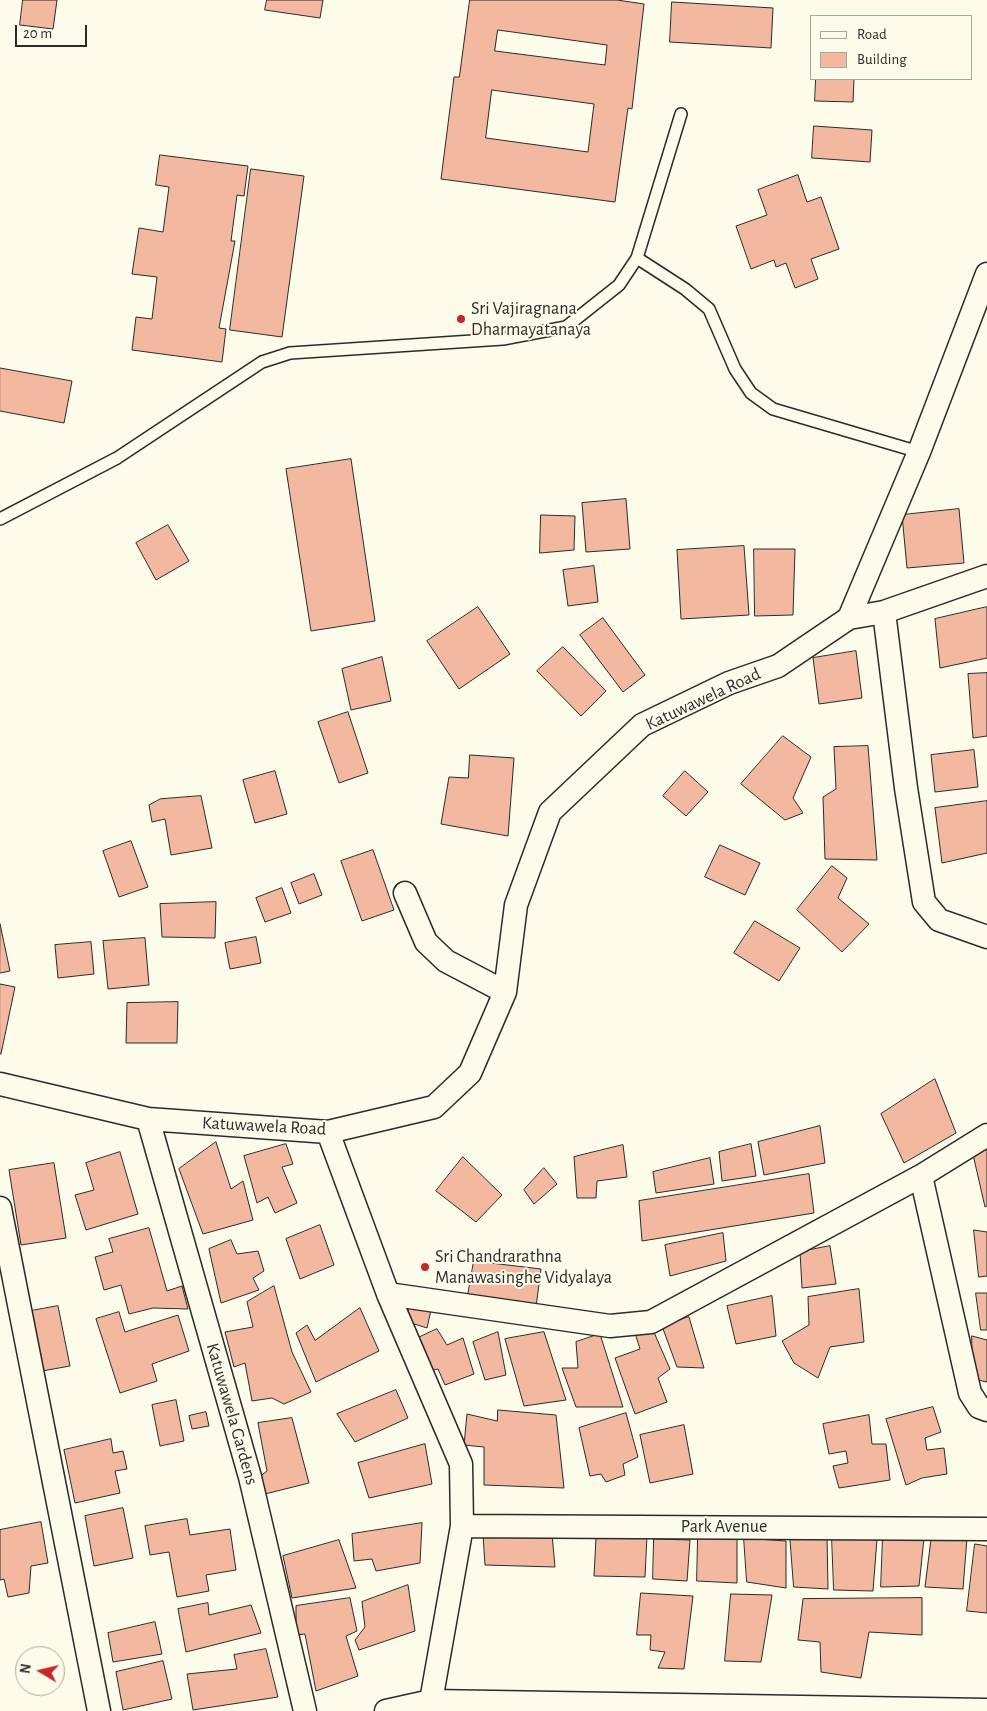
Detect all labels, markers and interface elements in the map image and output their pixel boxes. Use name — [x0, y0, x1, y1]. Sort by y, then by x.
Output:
scale bar — [18, 15, 90, 47]
legend — [810, 15, 972, 80]
text: 20 m — [23, 26, 52, 41]
text: Road — [857, 27, 887, 42]
text: Building — [857, 52, 907, 67]
place label: Sri Vajiragnana Dharmayatanaya — [471, 298, 591, 340]
marker: Sri Vajiragnana Dharmayatanaya — [455, 313, 467, 325]
street label: Katuwawela Road — [642, 663, 764, 735]
street label: Katuwawela Road — [201, 1112, 327, 1140]
place label: Sri Chandrarathna Manawasinghe Vidyalaya — [435, 1246, 612, 1288]
marker: Sri Chandrarathna Manawasinghe Vidyalaya — [419, 1261, 431, 1273]
street label: Katuwawela Gardens — [201, 1341, 263, 1487]
street label: Park Avenue — [681, 1516, 767, 1538]
north arrow — [15, 1646, 65, 1696]
text: N — [18, 1663, 34, 1675]

